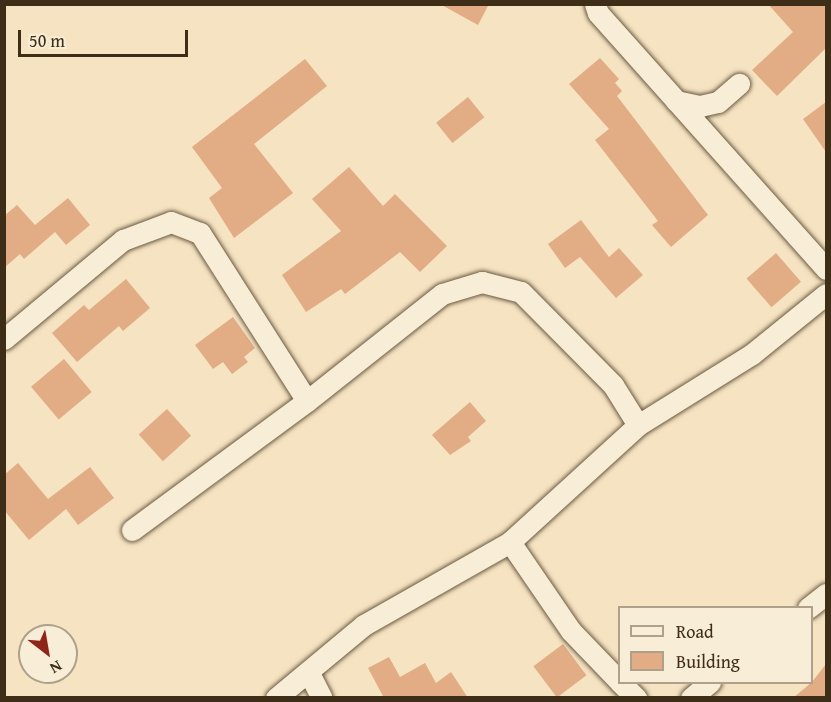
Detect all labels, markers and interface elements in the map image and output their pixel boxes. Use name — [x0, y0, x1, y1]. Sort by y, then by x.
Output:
scale bar — [21, 18, 190, 56]
text: 50 m — [29, 27, 65, 54]
legend — [618, 606, 813, 684]
text: Road — [676, 618, 714, 645]
north arrow — [18, 624, 78, 684]
text: Building — [676, 648, 740, 675]
text: N — [45, 655, 67, 681]

